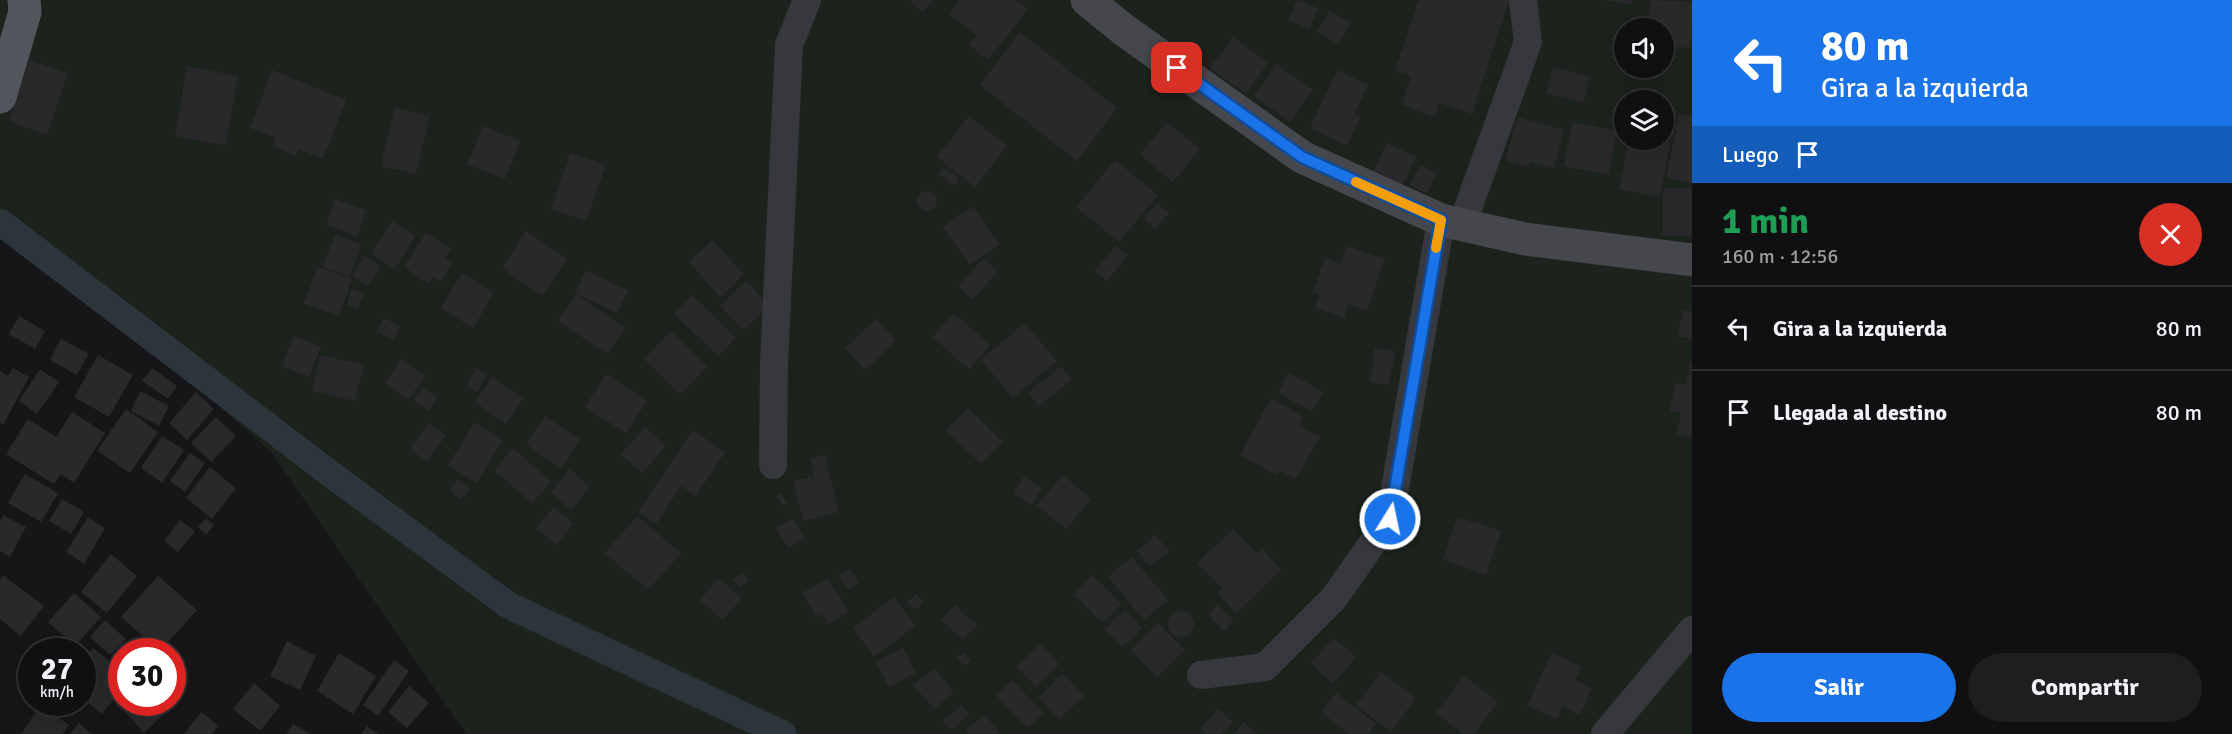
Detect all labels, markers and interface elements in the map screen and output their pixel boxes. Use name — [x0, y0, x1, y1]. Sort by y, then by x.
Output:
map controls — [1614, 18, 1674, 150]
button: sound — [1614, 18, 1674, 78]
text: 80 m — [1821, 21, 1910, 72]
icon: left — [1722, 24, 1800, 102]
pin — [1151, 42, 1202, 93]
icon: arrive — [1160, 51, 1193, 84]
text: Gira a la izquierda — [1821, 72, 2029, 105]
button: layers — [1614, 90, 1674, 150]
icon: arrive — [1791, 138, 1824, 171]
text: Luego — [1722, 141, 1779, 168]
text: 1 min — [1722, 199, 1809, 244]
button: close — [2139, 203, 2202, 266]
text: 160 m · 12:56 — [1722, 244, 1838, 269]
icon: left — [1722, 312, 1755, 345]
text: Gira a la izquierda — [1773, 315, 1947, 342]
text: 80 m — [2156, 315, 2202, 342]
icon: arrive — [1722, 396, 1755, 429]
text: Llegada al destino — [1773, 399, 1947, 426]
text: 80 m — [2156, 399, 2202, 426]
position arrow — [1358, 487, 1422, 551]
speed limit sign: 30 — [108, 638, 186, 716]
text: 27 — [41, 651, 73, 688]
button: Salir — [1722, 653, 1956, 722]
button: Compartir — [1968, 653, 2202, 722]
text: km/h — [40, 683, 74, 701]

